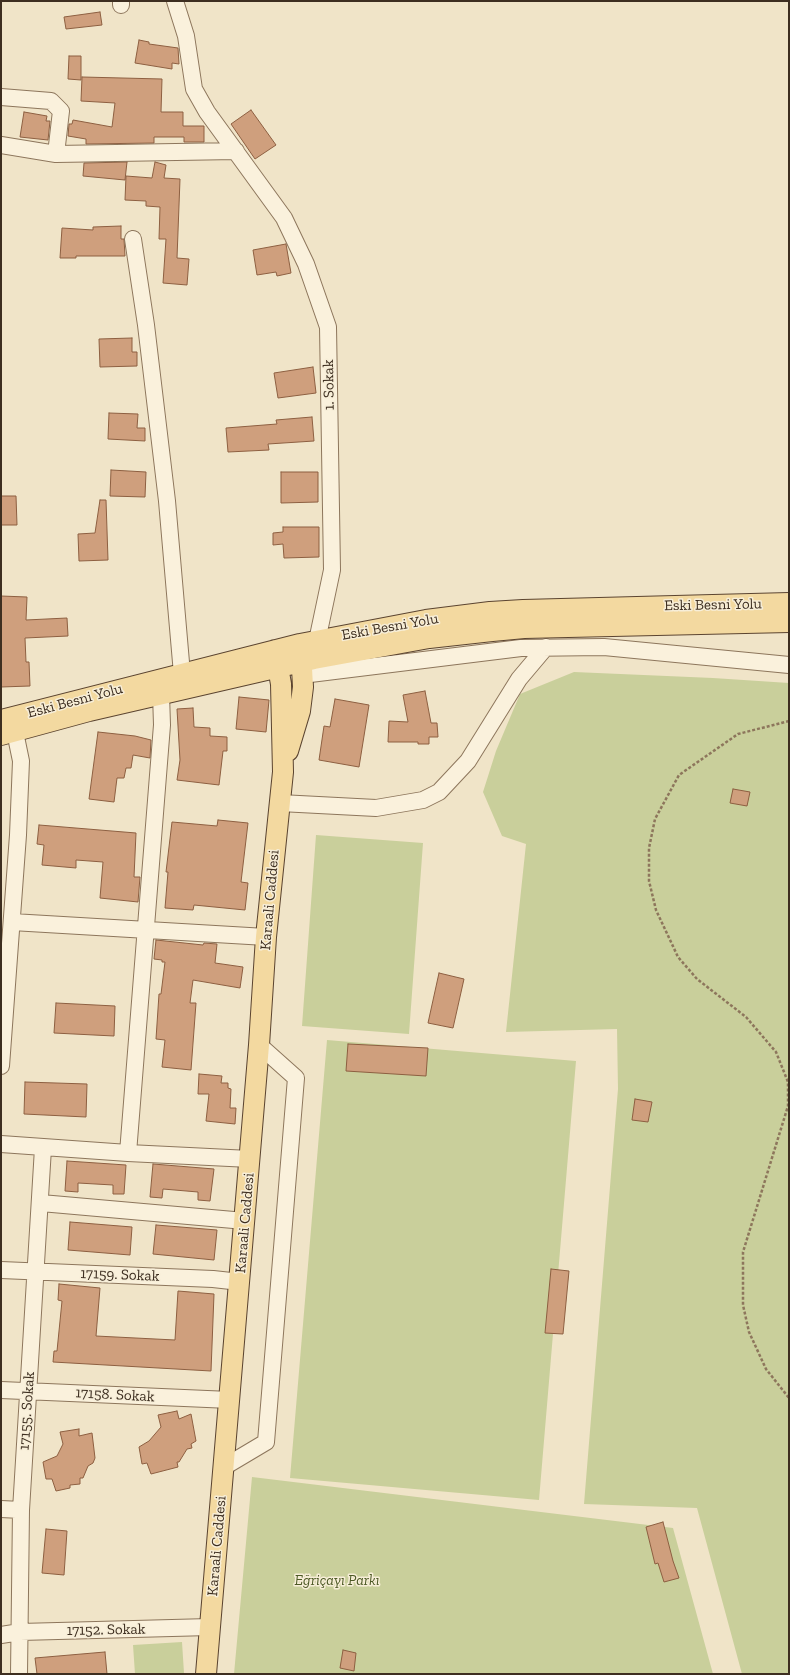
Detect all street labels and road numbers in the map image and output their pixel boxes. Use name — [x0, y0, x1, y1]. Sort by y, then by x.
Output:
street label: 1. Sokak — [320, 359, 338, 411]
street label: Eski Besni Yolu — [664, 595, 762, 615]
street label: Eski Besni Yolu — [340, 610, 440, 644]
street label: Eski Besni Yolu — [25, 680, 125, 722]
street label: Karaali Caddesi — [257, 849, 283, 951]
street label: Karaali Caddesi — [232, 1172, 258, 1274]
street label: 17159. Sokak — [80, 1265, 160, 1285]
street label: 17155. Sokak — [15, 1371, 39, 1451]
street label: 17158. Sokak — [75, 1384, 155, 1406]
street label: Karaali Caddesi — [204, 1495, 230, 1597]
street label: 17152. Sokak — [66, 1620, 146, 1640]

